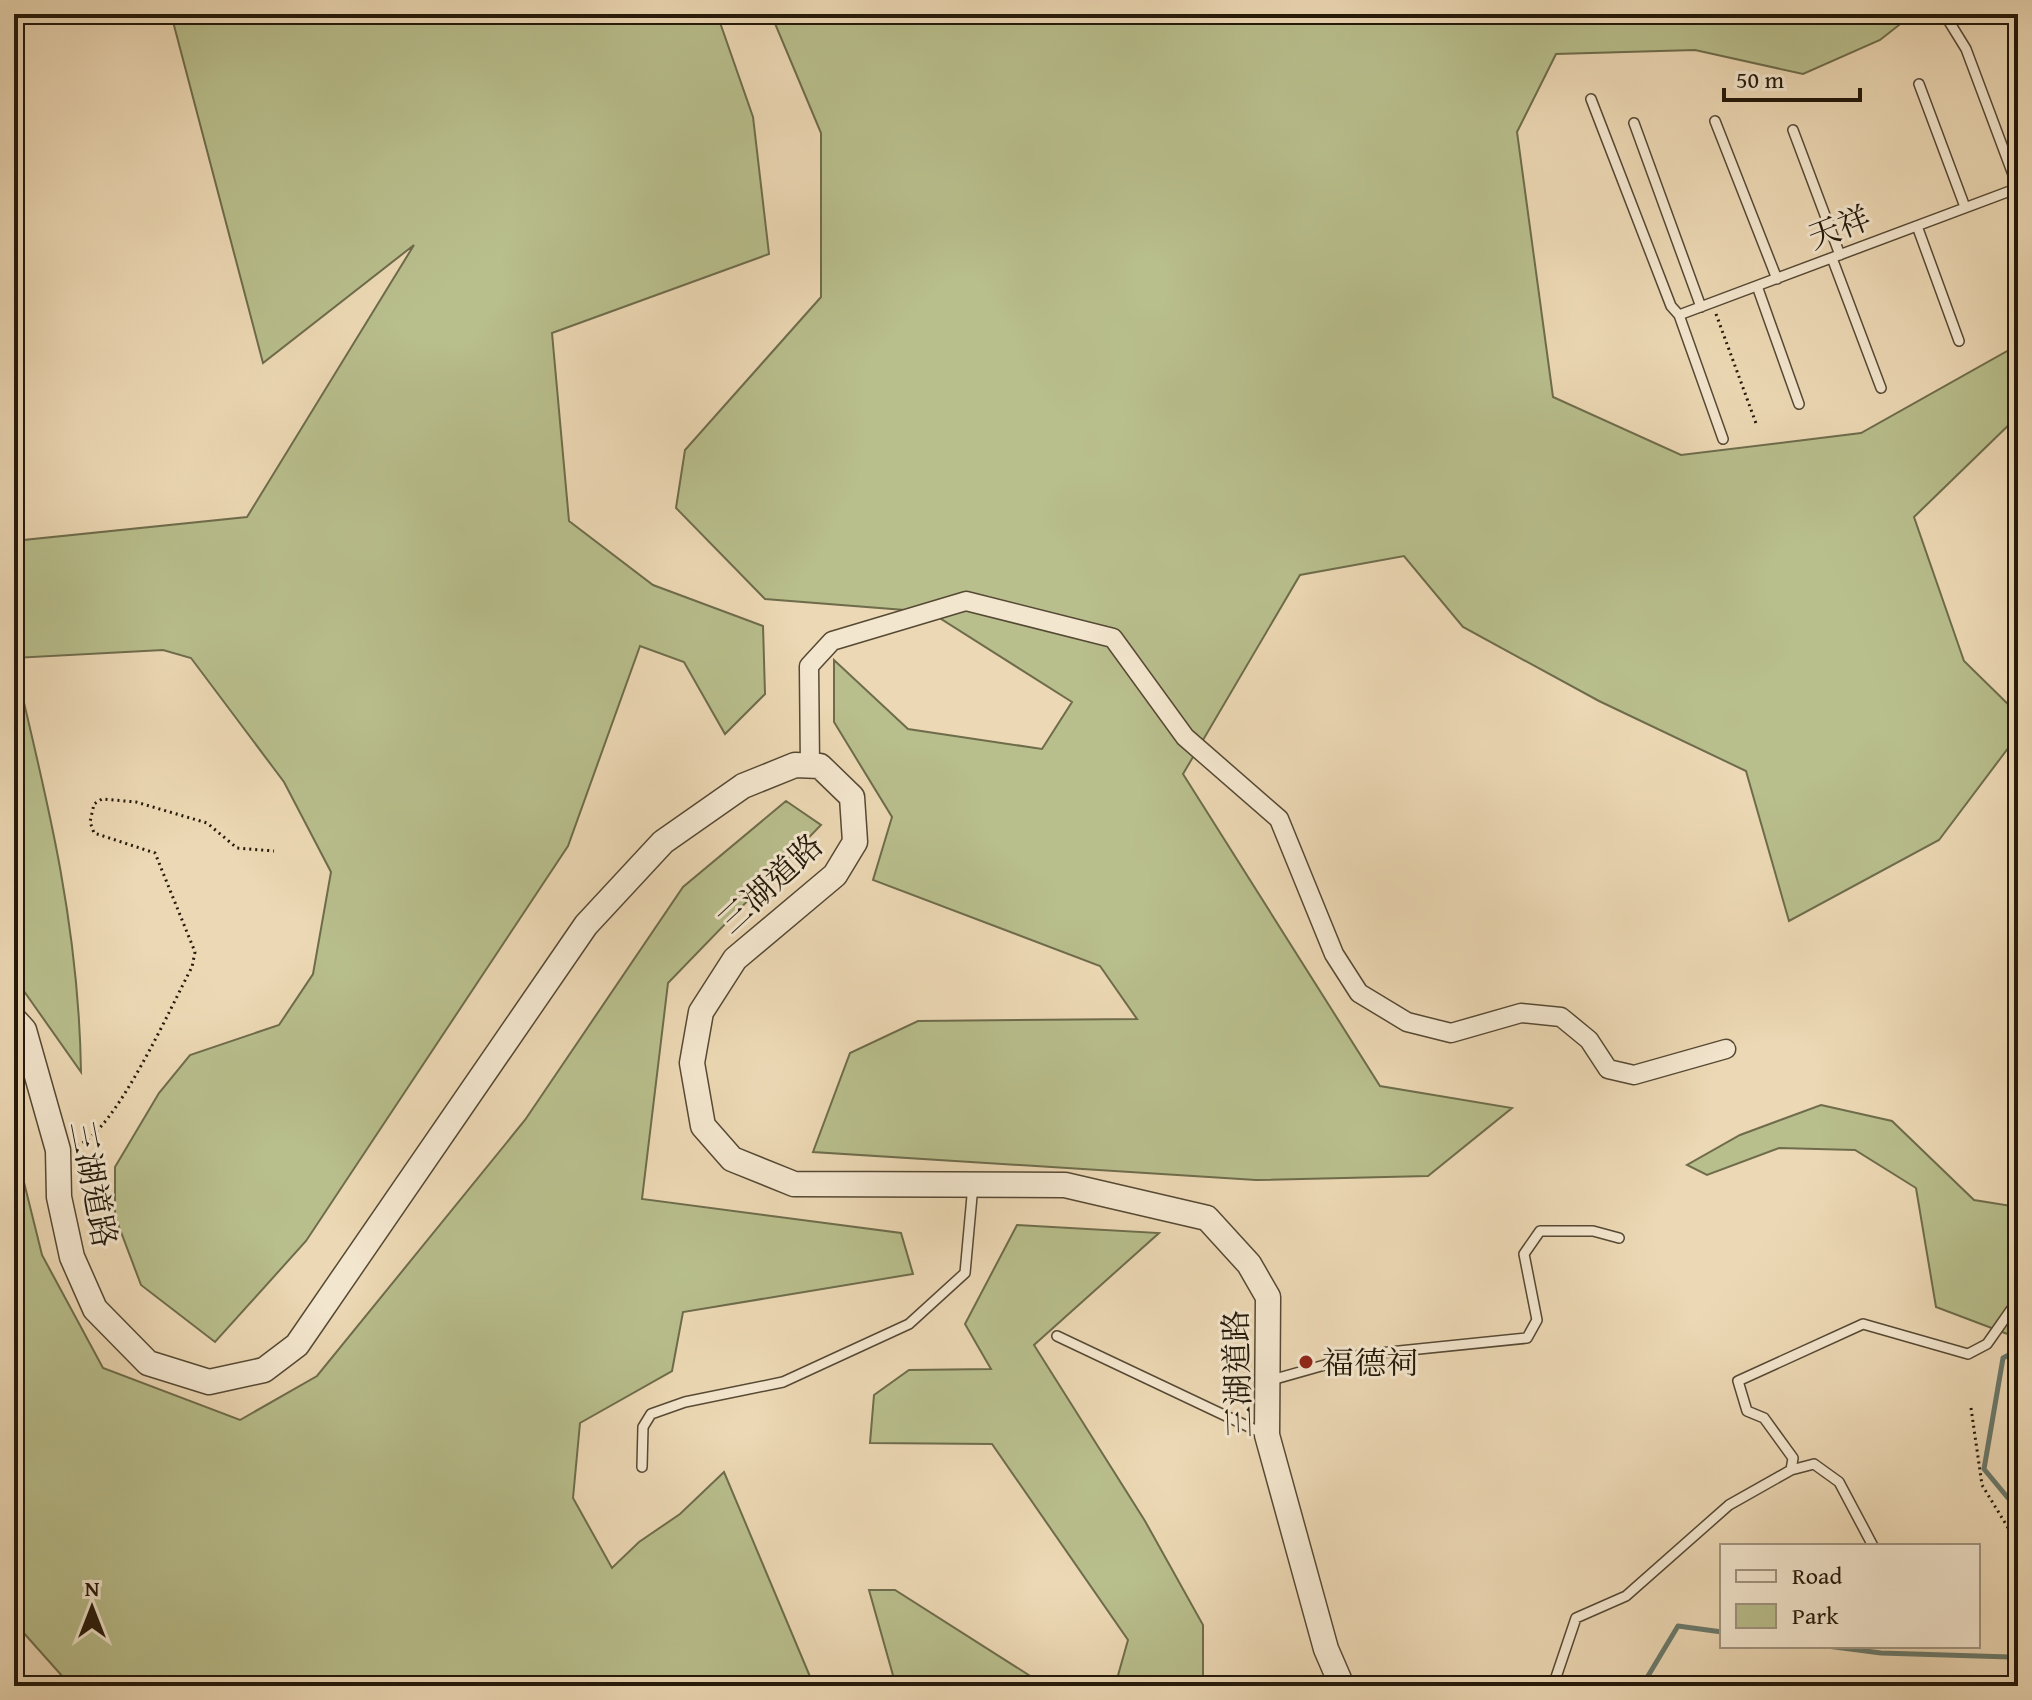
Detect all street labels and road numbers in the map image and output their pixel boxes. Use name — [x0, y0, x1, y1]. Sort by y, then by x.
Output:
street label: 天祥 — [1801, 194, 1877, 260]
street label: 三湖道路 — [707, 822, 833, 944]
street label: 三湖道路 — [59, 1117, 129, 1251]
street label: 三湖道路 — [1211, 1309, 1263, 1439]

